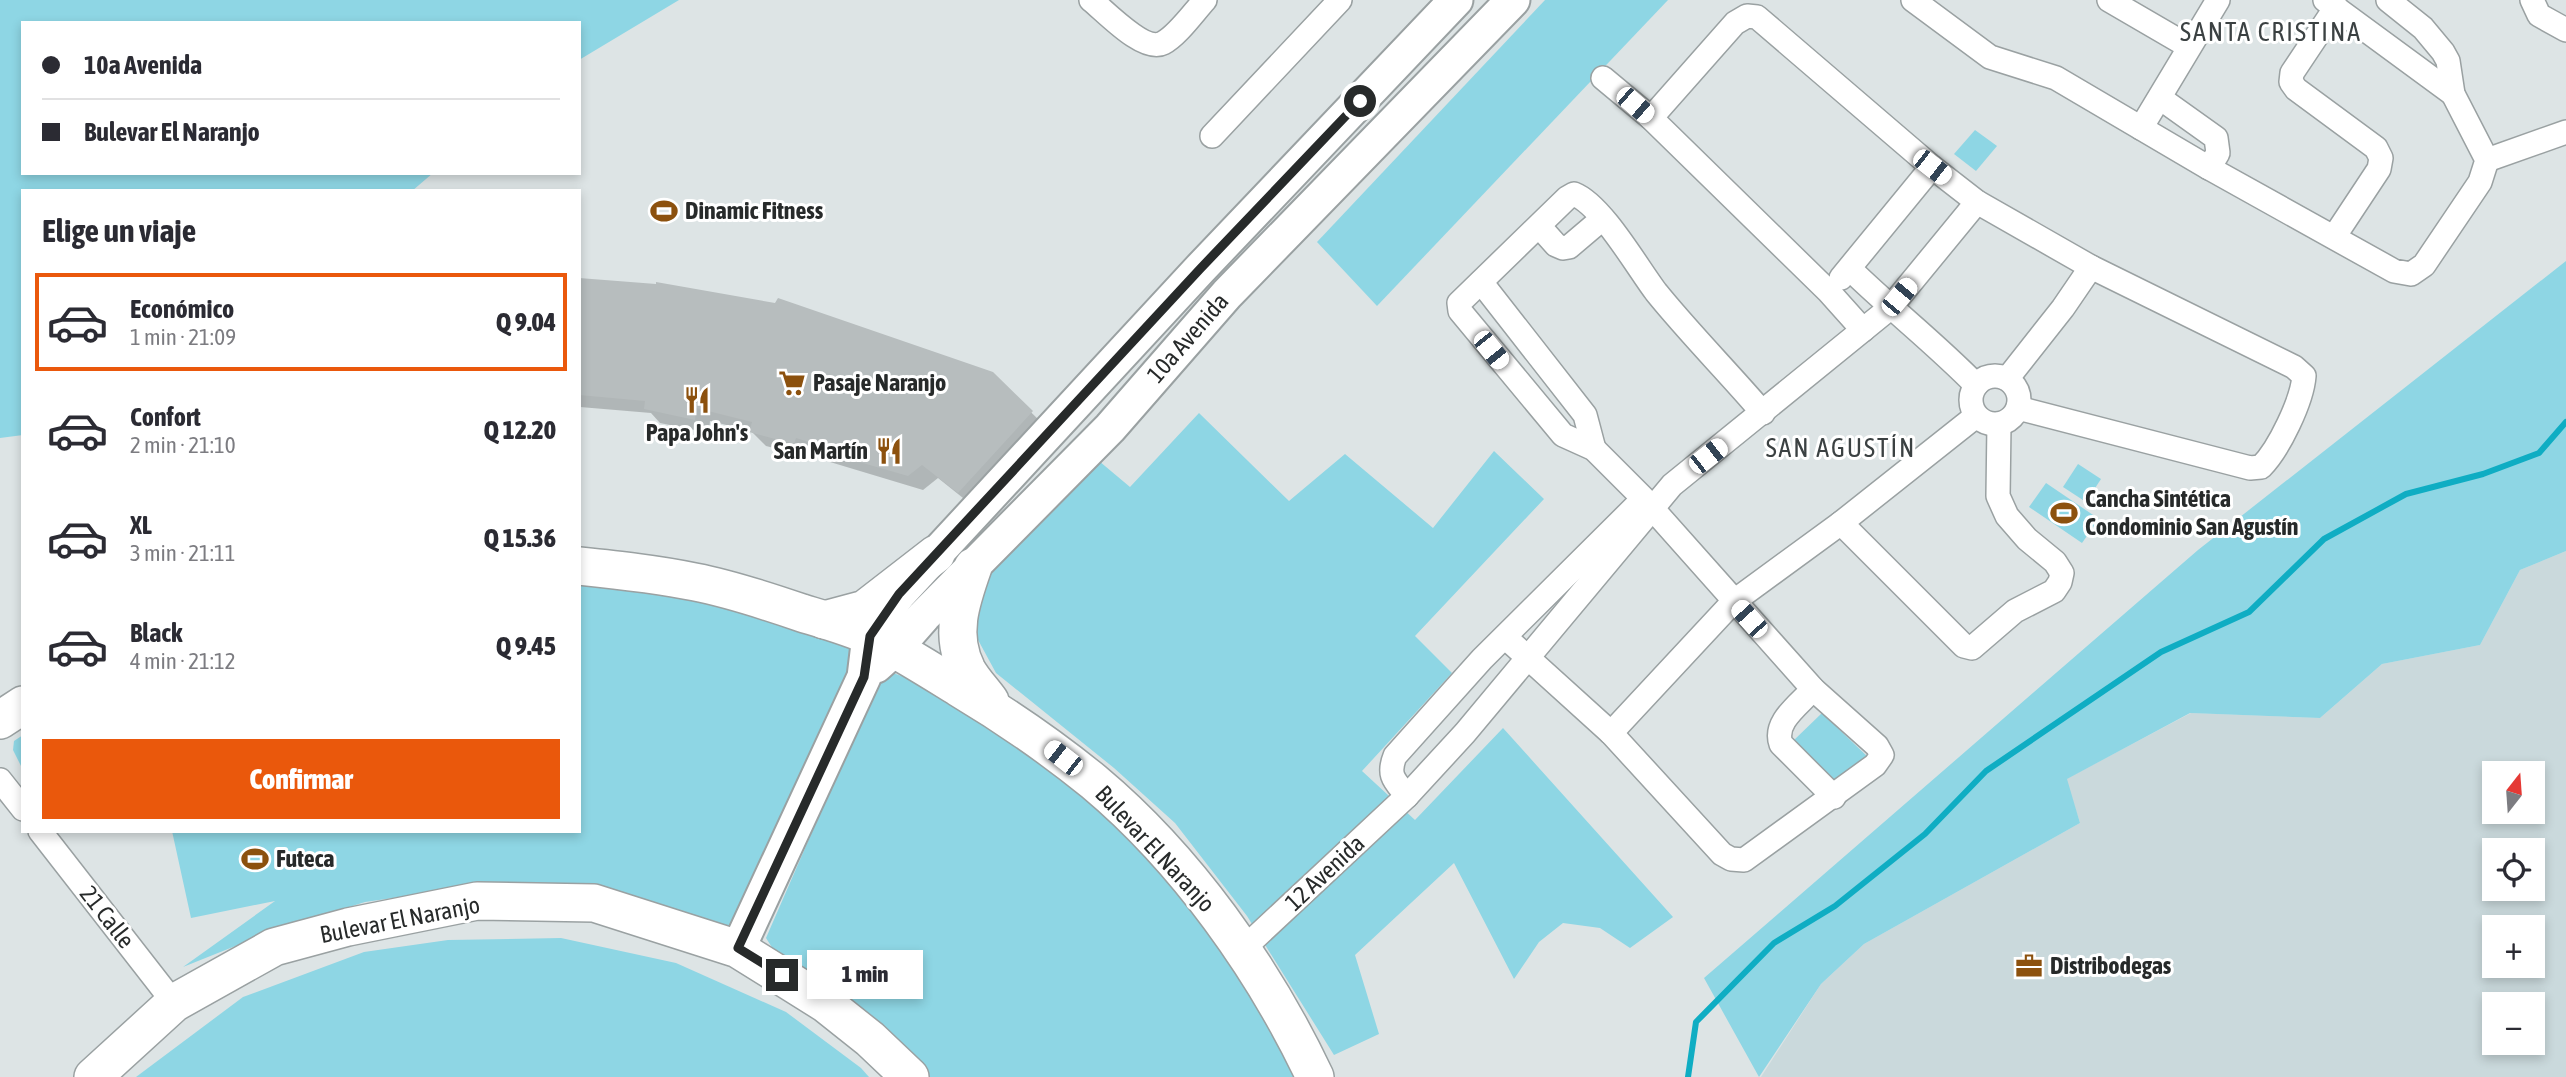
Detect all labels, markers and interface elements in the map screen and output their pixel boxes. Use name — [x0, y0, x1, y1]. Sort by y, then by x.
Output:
district label: SANTA CRISTINA — [2180, 17, 2362, 47]
text: 10a Avenida — [84, 50, 202, 80]
car — [1613, 83, 1658, 127]
route start — [1344, 85, 1376, 117]
text: Bulevar El Naranjo — [84, 117, 260, 147]
car — [1909, 146, 1956, 188]
sports icon: Dinamic Fitness — [649, 196, 679, 226]
place label: Dinamic Fitness — [685, 197, 824, 224]
text: Elige un viaje — [42, 212, 196, 249]
car — [1878, 274, 1921, 320]
street label: 10a Avenida — [1142, 288, 1234, 388]
icon: car — [46, 291, 109, 354]
text: Económico — [130, 294, 234, 324]
text: Q 9.04 — [496, 307, 556, 337]
text: 1 min · 21:09 — [130, 324, 236, 350]
car — [1470, 327, 1513, 373]
supermarket icon: Pasaje Naranjo — [777, 368, 807, 398]
place label: Pasaje Naranjo — [813, 369, 946, 396]
restaurant icon: Papa John's — [682, 385, 712, 415]
icon: car — [46, 399, 109, 462]
text: Confort — [130, 402, 201, 432]
text: Q 12.20 — [484, 415, 556, 445]
place label: Papa John's — [646, 419, 749, 446]
text: 2 min · 21:10 — [130, 432, 236, 458]
district label: SAN AGUSTÍN — [1766, 433, 1916, 463]
car — [1685, 435, 1732, 477]
restaurant icon: San Martín — [874, 436, 904, 466]
place label: San Martín — [774, 437, 868, 464]
place label: Cancha Sintética Condominio San Agustín — [2085, 485, 2298, 540]
sports icon: Cancha Sintética Condominio San Agustín — [2049, 498, 2079, 528]
icon: car — [46, 507, 109, 570]
text: XL — [130, 510, 152, 540]
text: Q 15.36 — [484, 523, 556, 553]
text: 3 min · 21:11 — [130, 540, 236, 566]
car — [1728, 596, 1771, 642]
icon: car — [46, 615, 109, 678]
text: Black — [130, 618, 182, 648]
text: Q 9.45 — [496, 631, 556, 661]
text: 4 min · 21:12 — [130, 648, 236, 674]
car — [1040, 737, 1087, 779]
button: Confirmar — [42, 739, 560, 819]
north arrow — [2482, 761, 2544, 824]
map controls — [2482, 761, 2545, 1055]
street label: Bulevar El Naranjo — [1090, 780, 1221, 917]
street label: 12 Avenida — [1280, 829, 1370, 916]
button: locate — [2482, 838, 2545, 901]
sports icon: Futeca — [240, 844, 270, 874]
place label: Futeca — [276, 845, 335, 872]
street label: 21 Calle — [75, 880, 140, 953]
street label: Bulevar El Naranjo — [318, 891, 482, 948]
button: + — [2482, 915, 2545, 978]
callout: 1 min — [806, 950, 922, 1000]
office icon: Distribodegas — [2014, 951, 2044, 981]
place label: Distribodegas — [2050, 952, 2172, 979]
route end — [766, 959, 798, 991]
text: 1 min — [842, 961, 888, 987]
button: − — [2482, 992, 2545, 1055]

